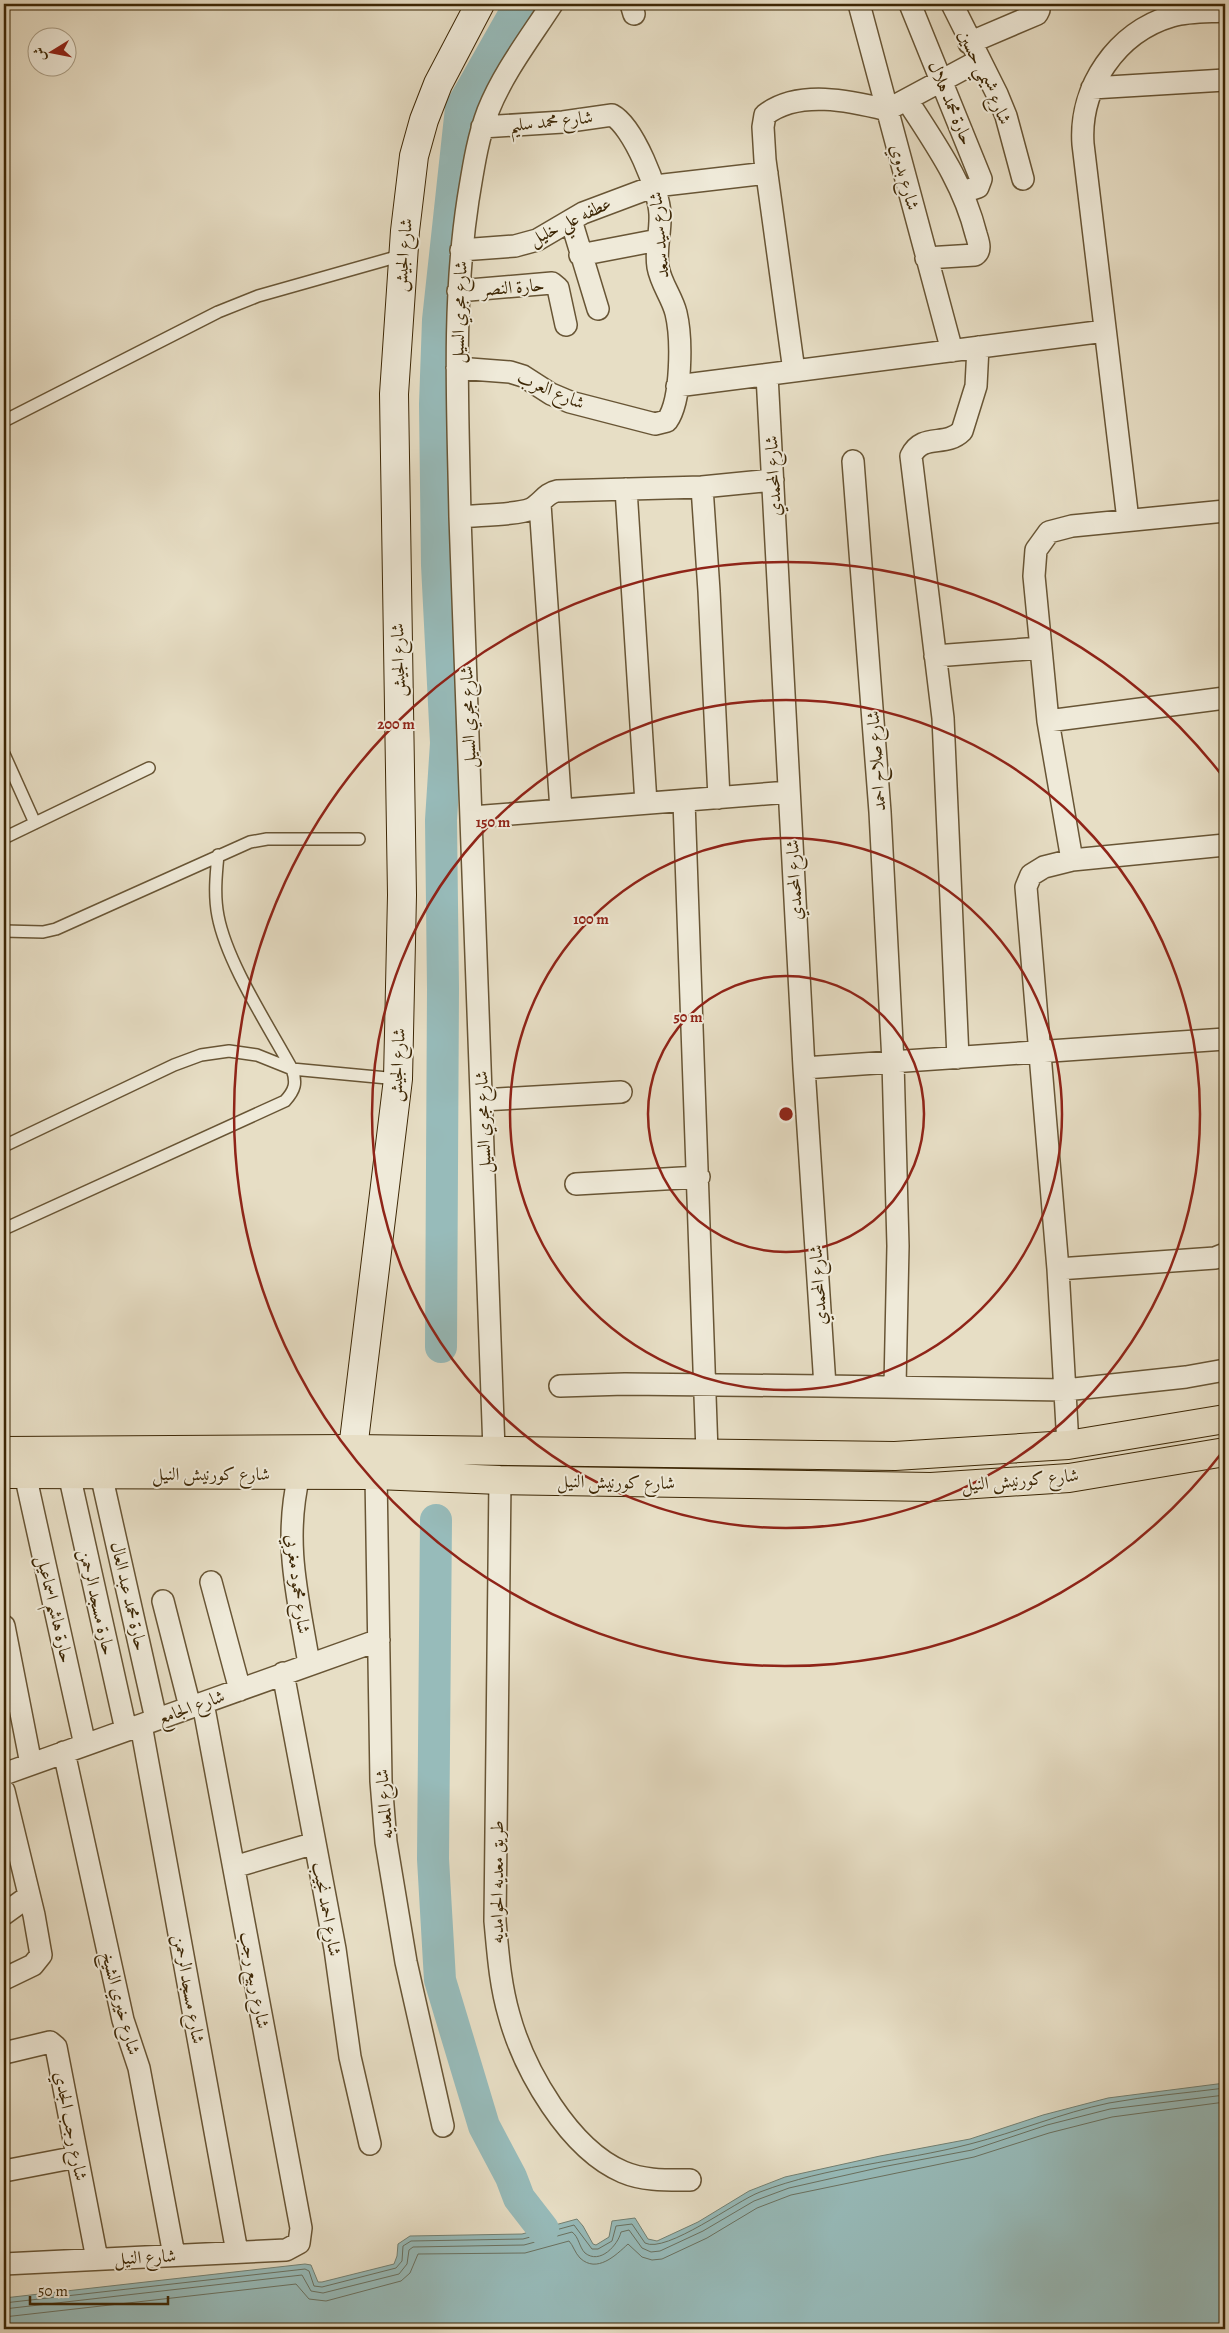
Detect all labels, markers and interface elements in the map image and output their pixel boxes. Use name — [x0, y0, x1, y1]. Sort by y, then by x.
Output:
street label: شارع شيمي حسين — [948, 26, 1017, 130]
north arrow — [28, 28, 78, 78]
text: ش — [29, 46, 50, 63]
street label: حارة محمد هلال — [923, 57, 979, 149]
street label: شارع محمد سليم — [508, 105, 595, 143]
street label: شارع بدوي — [882, 141, 925, 213]
street label: شارع سيد سعد — [643, 190, 678, 279]
street label: عطفه علي خليل — [525, 191, 617, 256]
street label: شارع الجيش — [388, 217, 421, 293]
street label: شارع مجري السيل — [445, 260, 476, 364]
street label: حارة النصر — [479, 272, 545, 302]
street label: شارع العرب — [512, 365, 589, 418]
street label: شارع المحمدي — [759, 435, 790, 517]
street label: شارع الجيش — [385, 623, 414, 697]
street label: شارع مجري السيل — [454, 665, 485, 769]
street label: شارع صلاح احمد — [861, 710, 895, 812]
text: 200 m — [377, 714, 415, 734]
text: 150 m — [476, 812, 511, 832]
street label: شارع المحمدي — [780, 839, 811, 921]
text: 100 m — [573, 909, 609, 929]
text: 50 m — [673, 1007, 703, 1027]
street label: شارع الجيش — [383, 1027, 414, 1103]
street label: شارع مجري السيل — [469, 1070, 500, 1174]
centre of rings — [777, 1105, 795, 1123]
street label: شارع المحمدي — [803, 1244, 836, 1326]
street label: شارع كورنيش النيل — [152, 1462, 270, 1489]
street label: شارع كورنيش النيل — [960, 1463, 1080, 1500]
street label: شارع كورنيش النيل — [557, 1469, 675, 1498]
street label: شارع محمود مغربي — [277, 1533, 316, 1636]
street label: حارة محمد عبد العال — [105, 1539, 153, 1653]
street label: حارة مسجد الرحمن — [73, 1546, 121, 1658]
street label: حارة هاشم اسماعيل — [25, 1553, 79, 1667]
street label: شارع الجامع — [154, 1684, 229, 1734]
street label: شارع المعديه — [370, 1768, 401, 1840]
street label: طريق معديه الحوامديه — [485, 1820, 509, 1944]
street label: شارع احمد نجيب — [304, 1860, 347, 1959]
street label: شارع ربيع رجب — [231, 1930, 275, 2031]
street label: شارع مسجد الرحمن — [165, 1932, 210, 2046]
street label: شارع خيري الشيخ — [92, 1949, 146, 2058]
street label: شارع رجب الجدي — [46, 2069, 93, 2183]
street label: شارع النيل — [113, 2243, 177, 2274]
scale bar — [30, 2273, 168, 2305]
text: 50 m — [38, 2281, 68, 2301]

